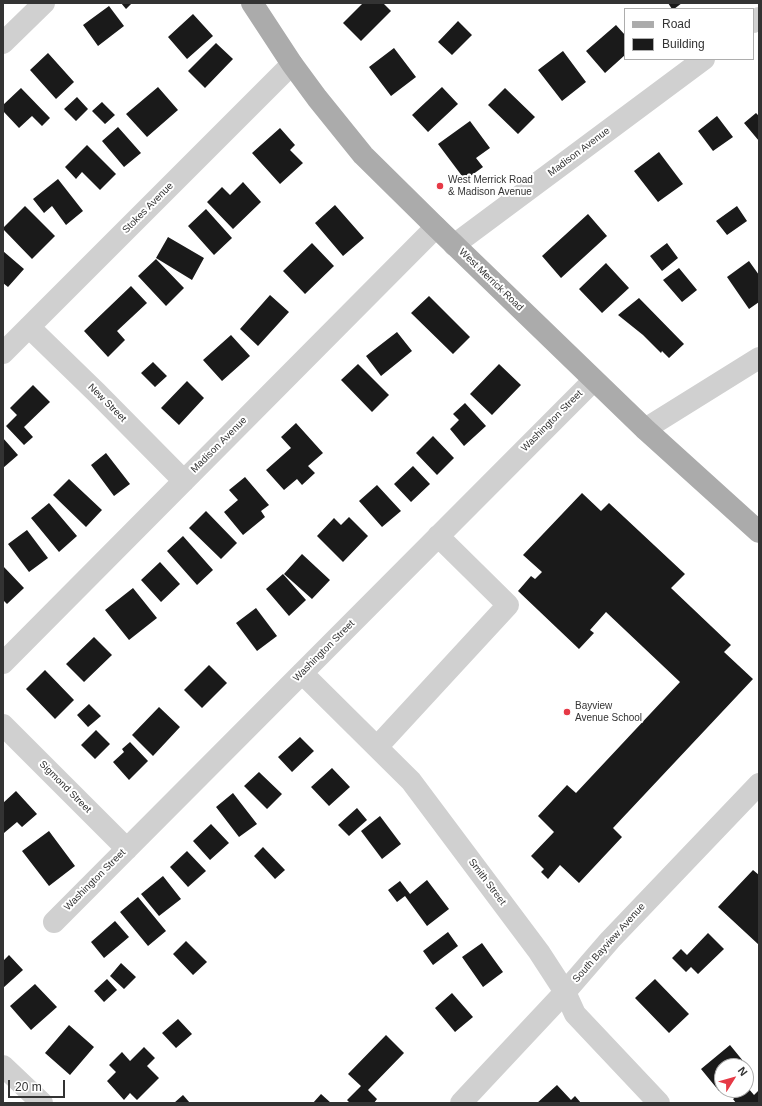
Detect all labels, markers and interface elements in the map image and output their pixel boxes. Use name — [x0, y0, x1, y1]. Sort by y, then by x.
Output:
legend — [624, 8, 754, 60]
text: Road — [662, 17, 691, 31]
text: Building — [662, 37, 705, 51]
street label: Madison Avenue — [546, 125, 612, 179]
place label: West Merrick Road & Madison Avenue — [448, 174, 533, 198]
street label: Stokes Avenue — [120, 180, 176, 236]
marker: West Merrick Road & Madison Avenue — [435, 181, 445, 191]
street label: West Merrick Road — [456, 246, 526, 314]
street label: New Street — [85, 381, 129, 425]
street label: Washington Street — [519, 388, 585, 454]
street label: Madison Avenue — [188, 414, 250, 476]
street label: Washington Street — [291, 618, 357, 684]
place label: Bayview Avenue School — [575, 700, 642, 724]
marker: Bayview Avenue School — [562, 707, 572, 717]
street label: Sigmond Street — [36, 758, 94, 816]
street label: Washington Street — [62, 847, 128, 913]
street label: Smith Street — [466, 856, 508, 908]
street label: South Bayview Avenue — [570, 901, 648, 985]
north arrow — [714, 1058, 754, 1098]
text: N — [736, 1065, 750, 1078]
scale bar — [10, 1072, 67, 1098]
text: 20 m — [15, 1080, 42, 1094]

